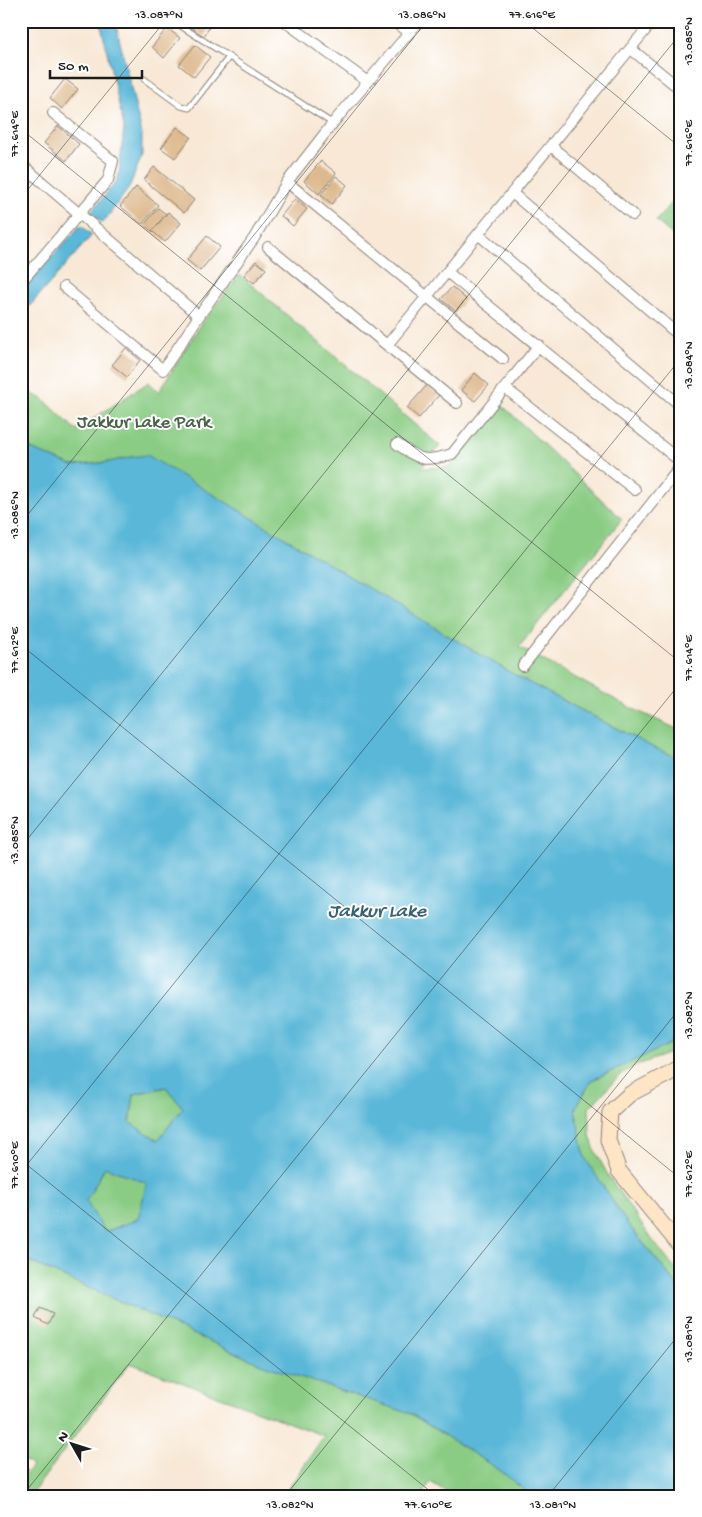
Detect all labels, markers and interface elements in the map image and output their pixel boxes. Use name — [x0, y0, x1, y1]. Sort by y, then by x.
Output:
text: 13.087°N — [134, 9, 183, 23]
text: 13.086°N — [397, 9, 446, 23]
text: 77.616°E — [508, 9, 556, 23]
text: 13.085°N — [683, 17, 697, 66]
scale bar — [50, 48, 142, 80]
text: 50 m — [58, 58, 89, 76]
text: 77.614°E — [9, 111, 23, 158]
text: 77.616°E — [683, 119, 697, 167]
text: 13.084°N — [683, 341, 697, 390]
park label: Jakkur Lake Park — [77, 412, 213, 435]
text: 13.086°N — [9, 491, 23, 540]
text: 77.612°E — [9, 627, 23, 674]
text: 77.614°E — [683, 635, 697, 682]
text: 13.085°N — [9, 816, 23, 865]
water label: Jakkur Lake — [328, 901, 427, 924]
text: 13.082°N — [683, 991, 697, 1040]
text: 77.610°E — [9, 1141, 23, 1189]
text: 77.612°E — [683, 1151, 697, 1198]
text: 13.081°N — [683, 1316, 697, 1363]
north arrow — [48, 1420, 98, 1470]
text: N — [54, 1428, 73, 1446]
text: 13.082°N — [265, 1499, 314, 1513]
text: 77.610°E — [404, 1499, 452, 1513]
text: 13.081°N — [529, 1499, 576, 1513]

